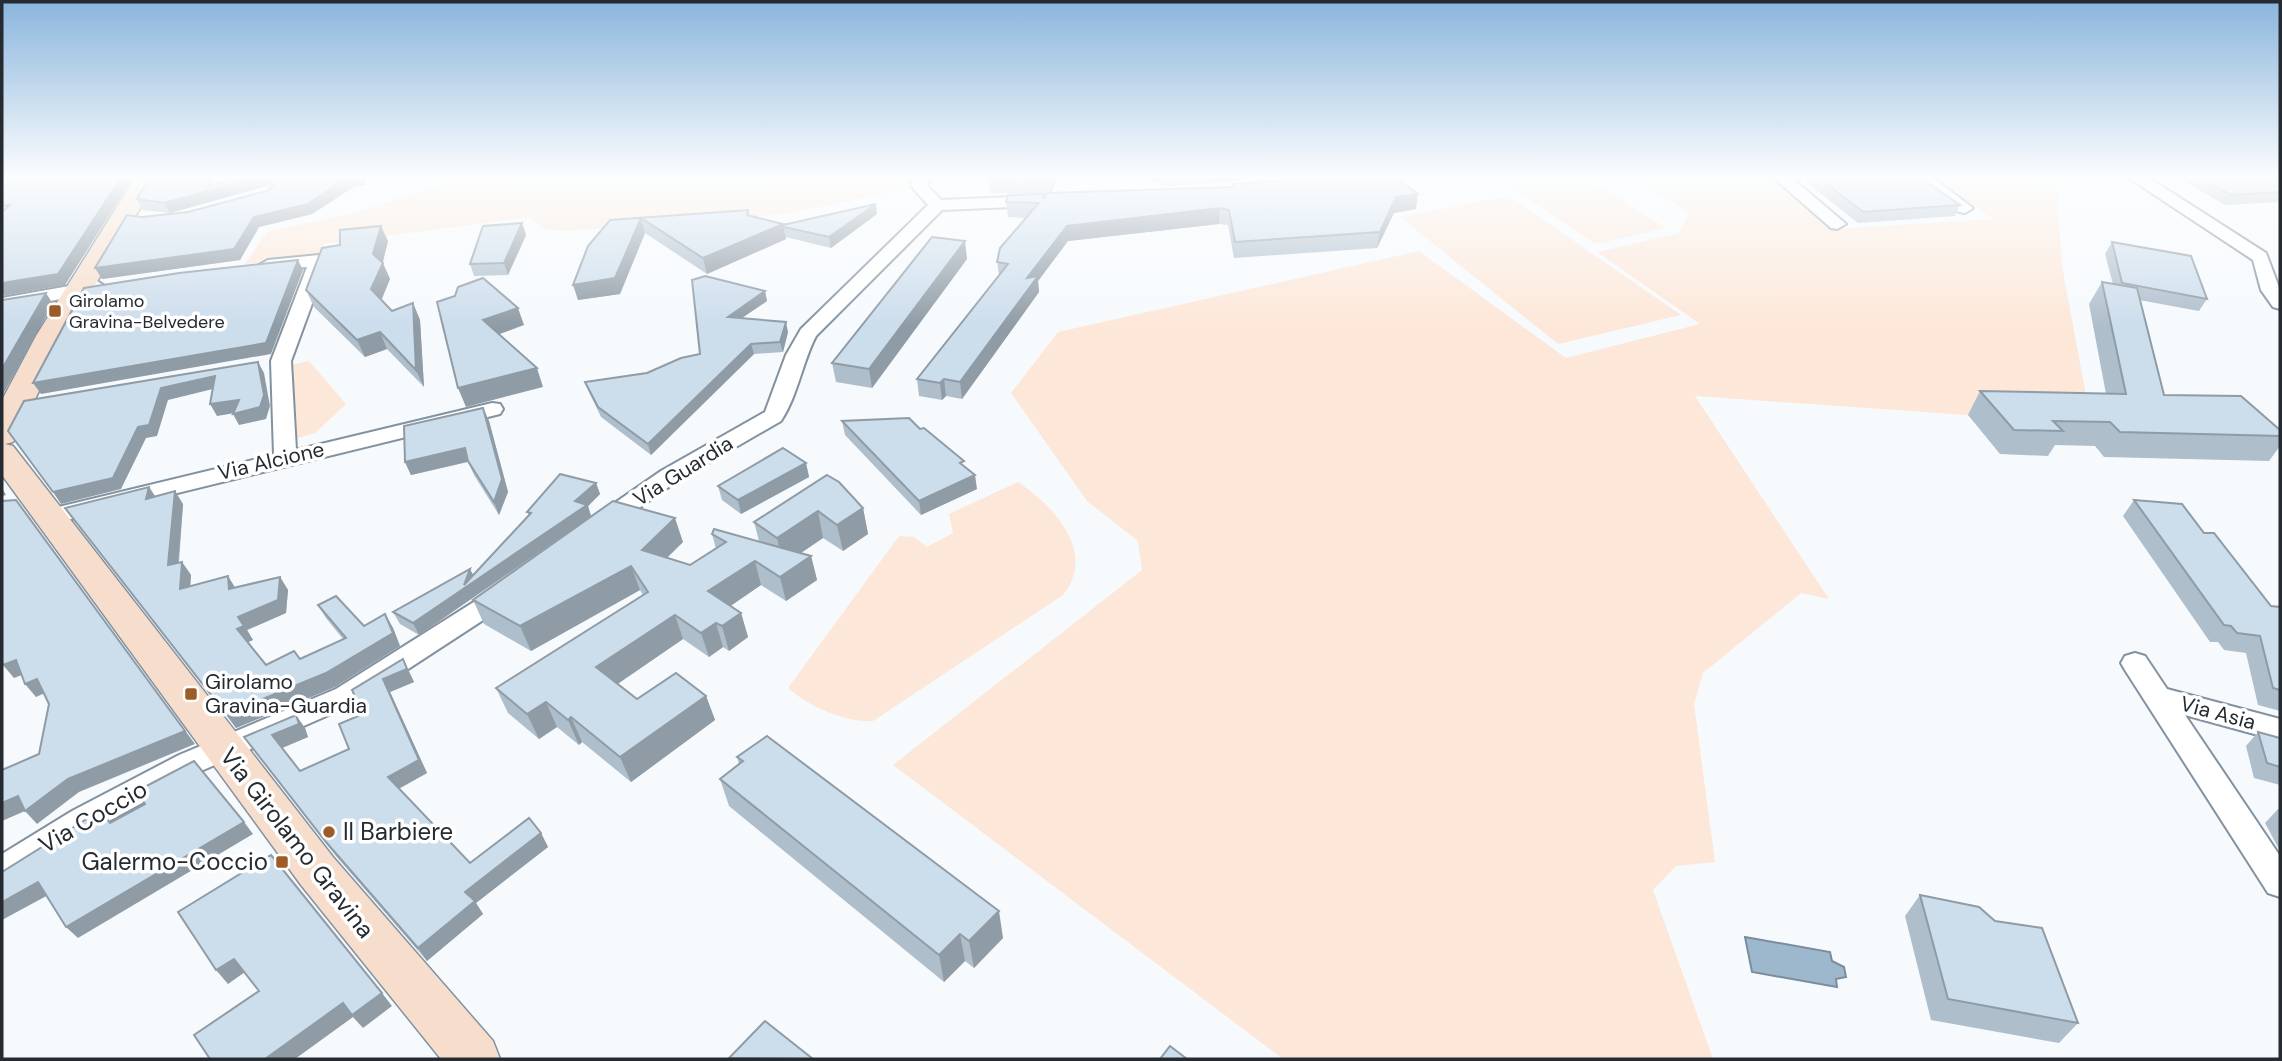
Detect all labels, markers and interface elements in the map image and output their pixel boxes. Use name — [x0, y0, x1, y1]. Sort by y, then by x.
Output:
place label: Girolamo Gravina-Belvedere — [69, 289, 225, 334]
marker: Girolamo Gravina-Belvedere — [47, 303, 63, 319]
street label: Via Guardia — [628, 429, 738, 513]
street label: Via Alcione — [215, 435, 327, 487]
place label: Girolamo Gravina-Guardia — [205, 668, 367, 720]
marker: Girolamo Gravina-Guardia — [183, 686, 199, 702]
street label: Via Asia — [2177, 690, 2259, 736]
street label: Via Girolamo Gravina — [213, 741, 381, 944]
street label: Via Coccio — [33, 773, 153, 860]
place label: Il Barbiere — [343, 816, 453, 847]
marker: Il Barbiere — [321, 824, 337, 840]
place label: Galermo-Coccio — [81, 846, 268, 877]
marker: Galermo-Coccio — [274, 854, 290, 870]

